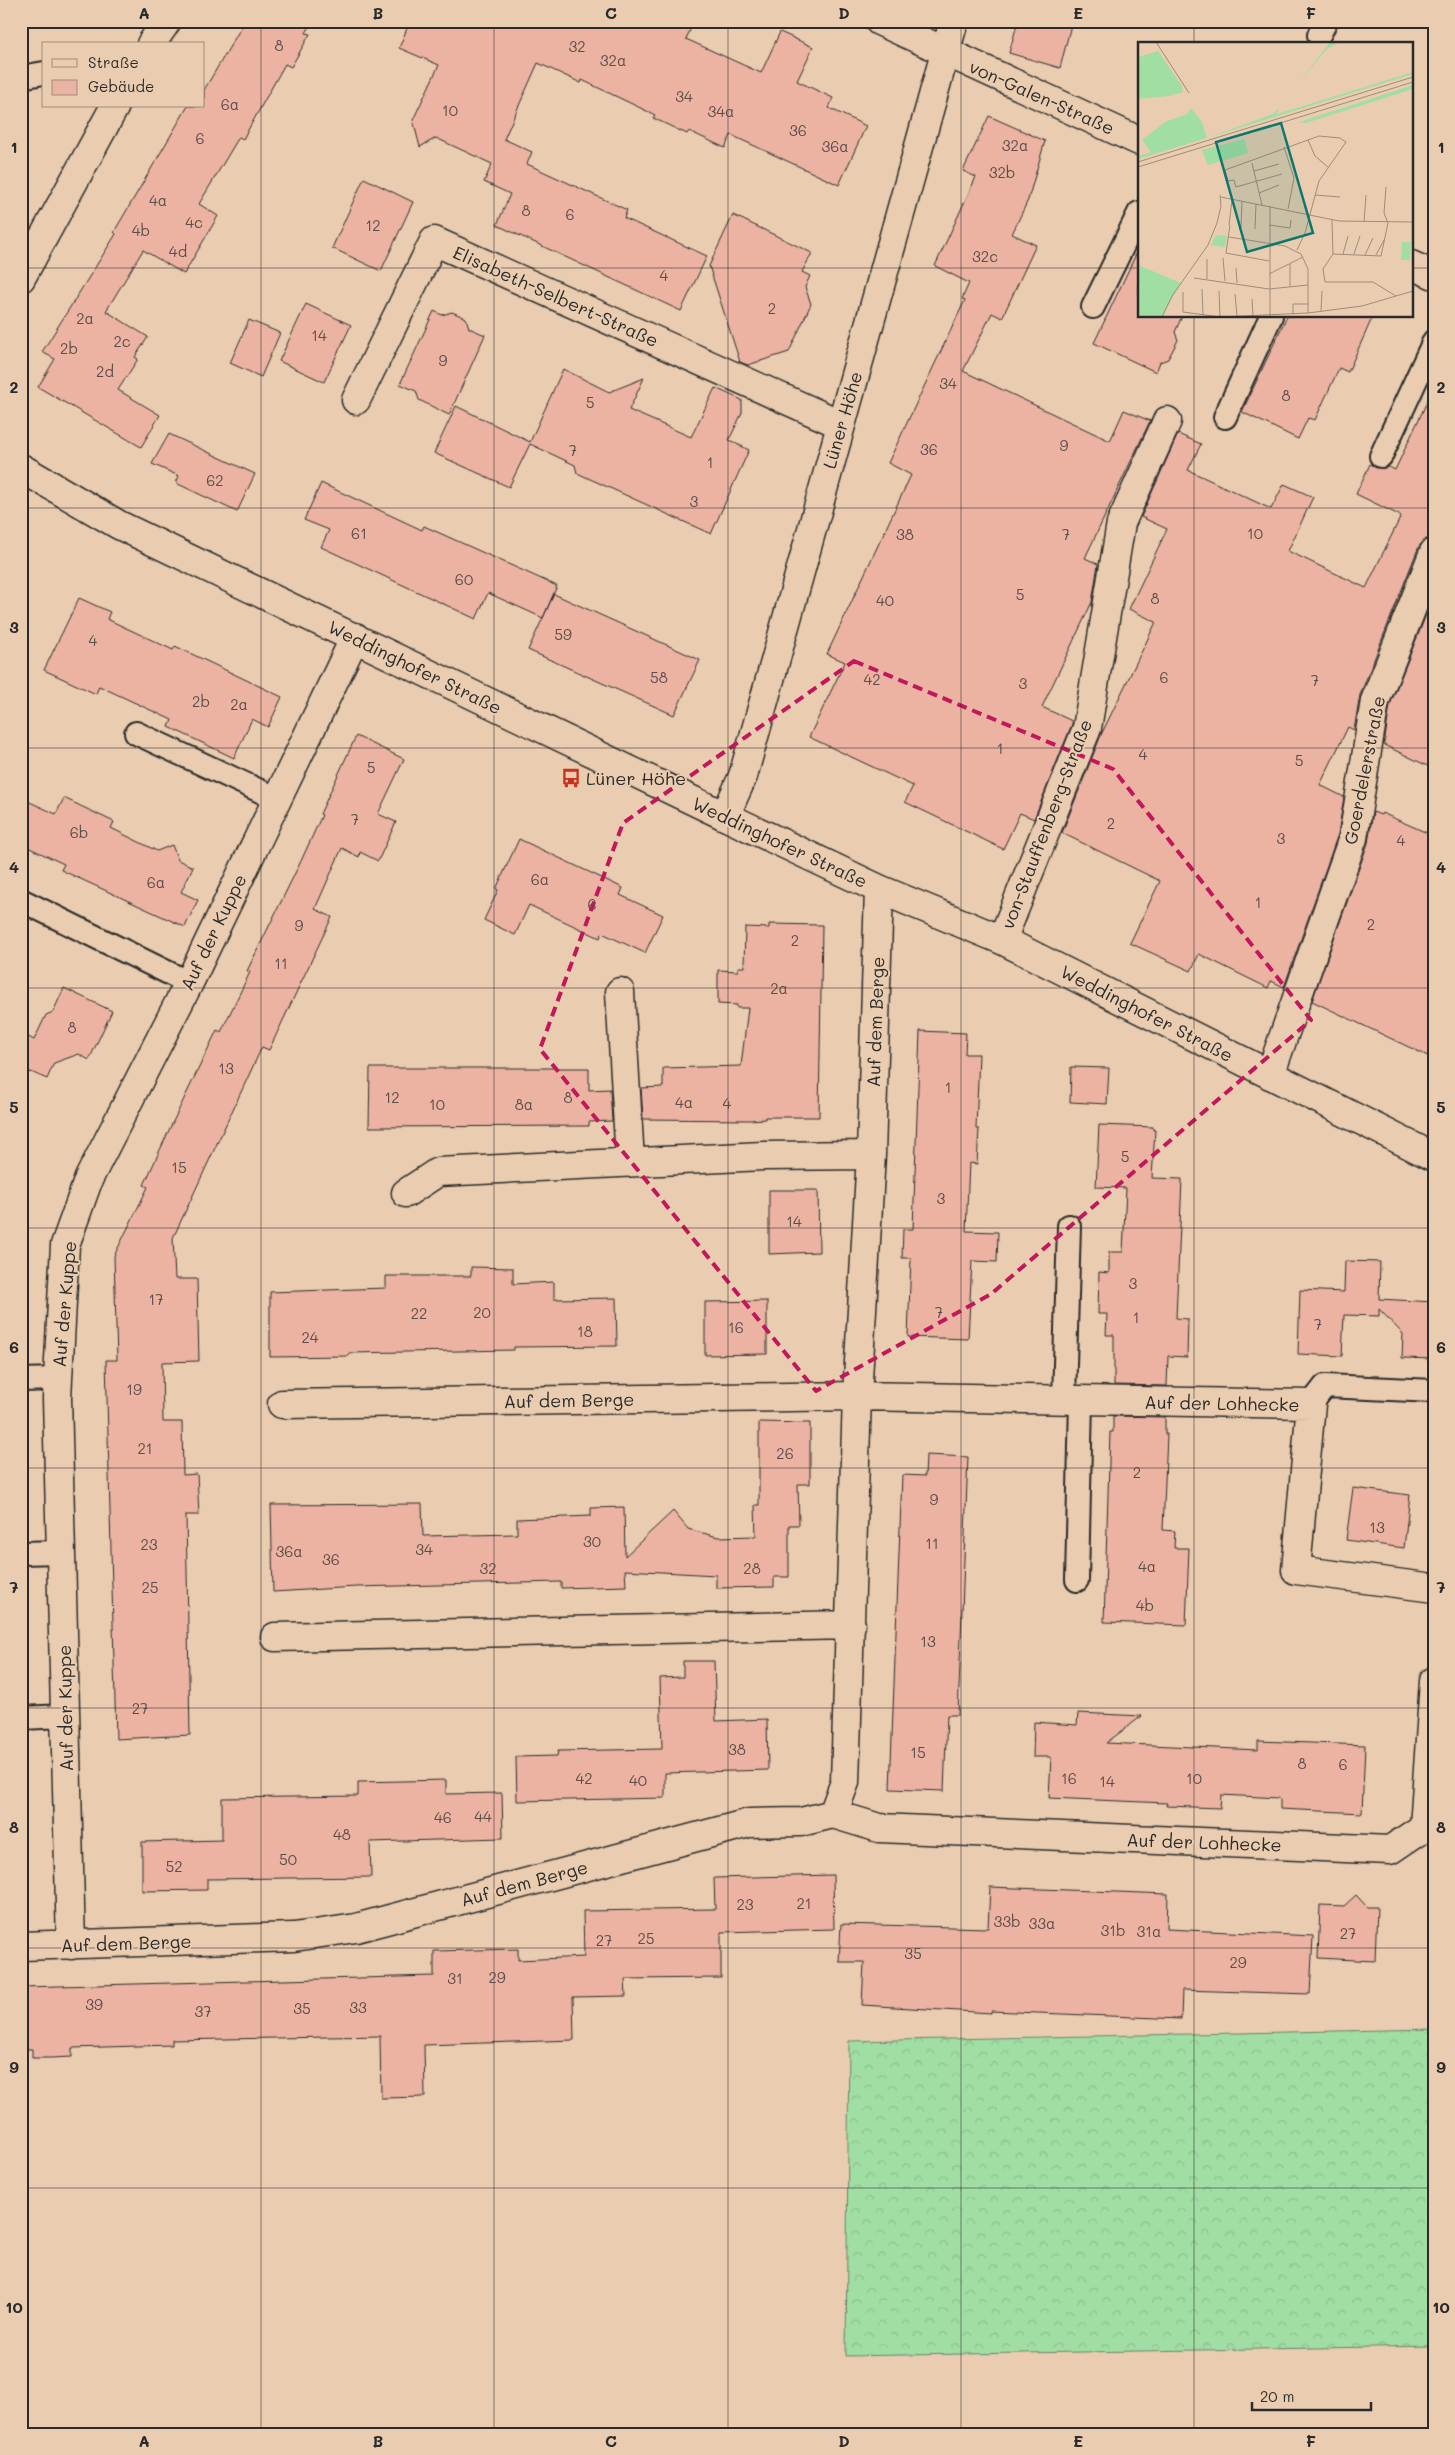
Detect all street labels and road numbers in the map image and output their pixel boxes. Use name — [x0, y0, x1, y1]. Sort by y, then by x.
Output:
street label: von-Galen-Straße — [966, 54, 1118, 140]
street label: Elisabeth-Selbert-Straße — [450, 240, 662, 352]
street label: Lüner Höhe — [817, 369, 867, 471]
street label: Weddinghofer Straße — [324, 614, 506, 720]
street label: Goerdelerstraße — [1338, 694, 1390, 846]
street label: von-Stauffenberg-Straße — [995, 716, 1097, 932]
street label: Weddinghofer Straße — [689, 791, 871, 893]
street label: Auf der Kuppe — [174, 870, 252, 994]
street label: Auf dem Berge — [861, 956, 889, 1088]
street label: Weddinghofer Straße — [1057, 959, 1237, 1067]
street label: Auf der Kuppe — [47, 1240, 81, 1368]
street label: Auf dem Berge — [503, 1387, 635, 1413]
street label: Auf der Lohhecke — [1144, 1390, 1300, 1416]
street label: Auf der Kuppe — [52, 1645, 78, 1771]
street label: Auf der Lohhecke — [1126, 1827, 1282, 1857]
street label: Auf dem Berge — [458, 1854, 590, 1912]
street label: Auf dem Berge — [60, 1929, 192, 1957]

